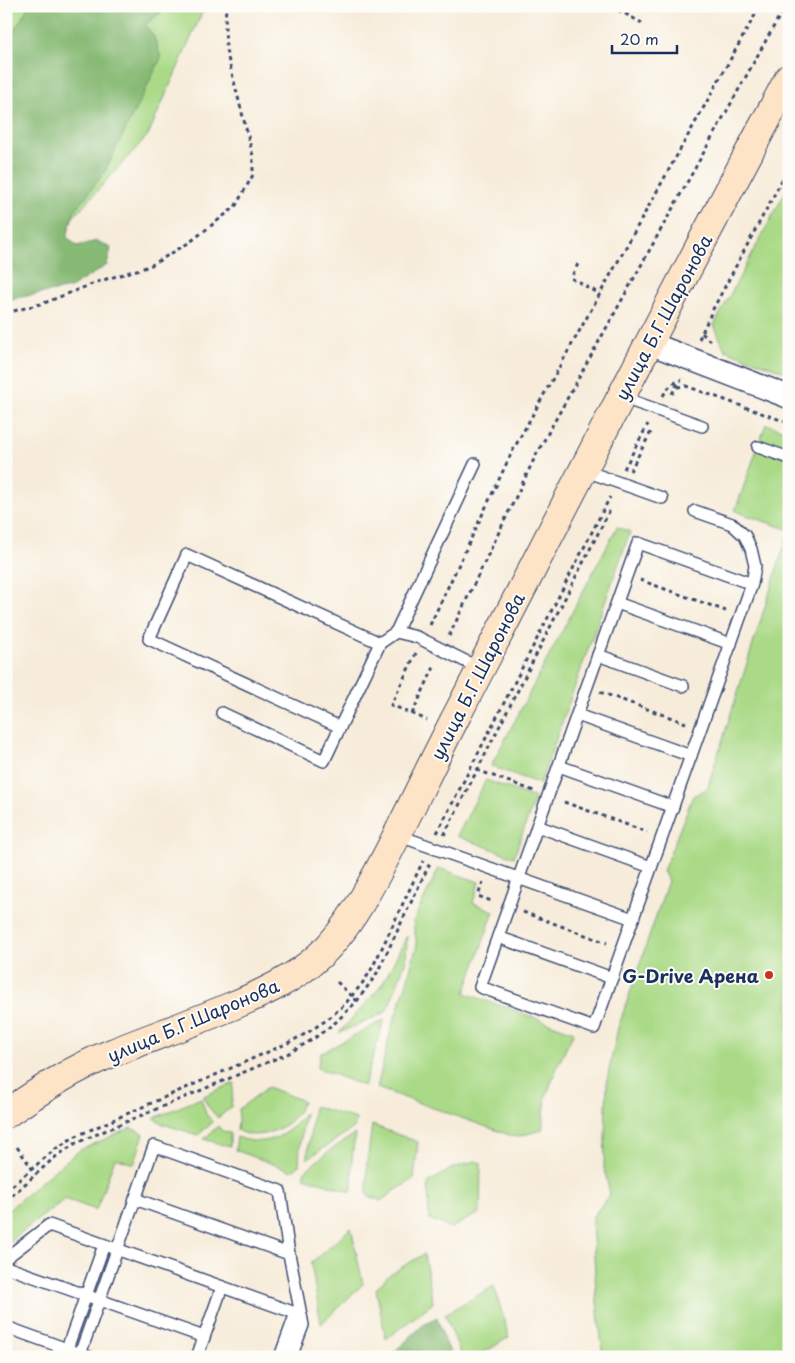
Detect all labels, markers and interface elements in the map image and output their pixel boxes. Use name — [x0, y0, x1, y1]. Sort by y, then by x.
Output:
scale bar — [612, 22, 678, 54]
text: 20 m — [620, 27, 659, 50]
street label: улица Б.Г.Шаронова — [608, 229, 719, 405]
street label: улица Б.Г.Шаронова — [423, 587, 531, 764]
place label: G-Drive Арена — [622, 962, 759, 989]
marker: G-Drive Арена — [763, 969, 775, 981]
street label: улица Б.Г.Шаронова — [103, 971, 284, 1068]

